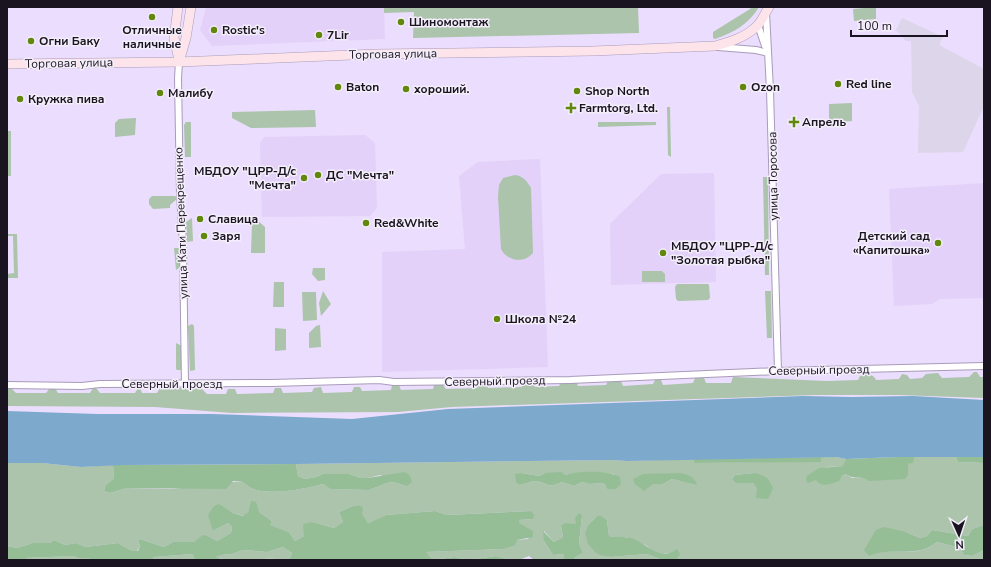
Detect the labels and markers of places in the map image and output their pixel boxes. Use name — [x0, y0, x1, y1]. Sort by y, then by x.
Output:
marker: Отличные наличные — [147, 12, 157, 22]
place label: Шиномонтаж — [409, 14, 488, 30]
marker: Шиномонтаж — [396, 17, 406, 27]
place label: Отличные наличные — [122, 22, 182, 52]
place label: Rostic's — [222, 22, 265, 38]
marker: Rostic's — [209, 25, 219, 35]
place label: 7Lir — [327, 27, 349, 43]
marker: 7Lir — [314, 30, 324, 40]
place label: Огни Баку — [39, 33, 100, 49]
marker: Огни Баку — [26, 36, 36, 46]
place label: Red line — [846, 76, 892, 92]
place label: Baton — [346, 79, 379, 95]
place label: Ozon — [751, 79, 780, 95]
marker: Red line — [833, 79, 843, 89]
place label: хороший. — [414, 81, 470, 97]
marker: Baton — [333, 82, 343, 92]
marker: Ozon — [738, 82, 748, 92]
place label: Shop North — [585, 83, 650, 99]
marker: хороший. — [401, 84, 411, 94]
place label: Малибу — [168, 85, 214, 101]
marker: Shop North — [572, 86, 582, 96]
marker: Малибу — [155, 88, 165, 98]
place label: Кружка пива — [28, 91, 105, 107]
marker: Кружка пива — [15, 94, 25, 104]
place label: Farmtorg, Ltd. — [579, 100, 658, 116]
marker: Farmtorg, Ltd. — [566, 103, 576, 113]
place label: Апрель — [802, 114, 846, 130]
marker: Апрель — [789, 117, 799, 127]
place label: МБДОУ "ЦРР-Д/с "Мечта" — [194, 163, 296, 193]
place label: ДС "Мечта" — [326, 167, 394, 183]
marker: ДС "Мечта" — [313, 170, 323, 180]
marker: МБДОУ "ЦРР-Д/с "Мечта" — [299, 173, 309, 183]
place label: Славица — [208, 211, 258, 227]
marker: Славица — [195, 214, 205, 224]
place label: Red&White — [374, 215, 439, 231]
marker: Red&White — [361, 218, 371, 228]
place label: Заря — [212, 228, 240, 244]
place label: Детский сад «Капитошка» — [853, 228, 931, 258]
marker: Заря — [199, 231, 209, 241]
place label: МБДОУ "ЦРР-Д/с "Золотая рыбка" — [671, 238, 773, 268]
marker: Детский сад «Капитошка» — [933, 238, 943, 248]
marker: МБДОУ "ЦРР-Д/с "Золотая рыбка" — [658, 248, 668, 258]
place label: Школа №24 — [505, 311, 576, 327]
marker: Школа №24 — [492, 314, 502, 324]

